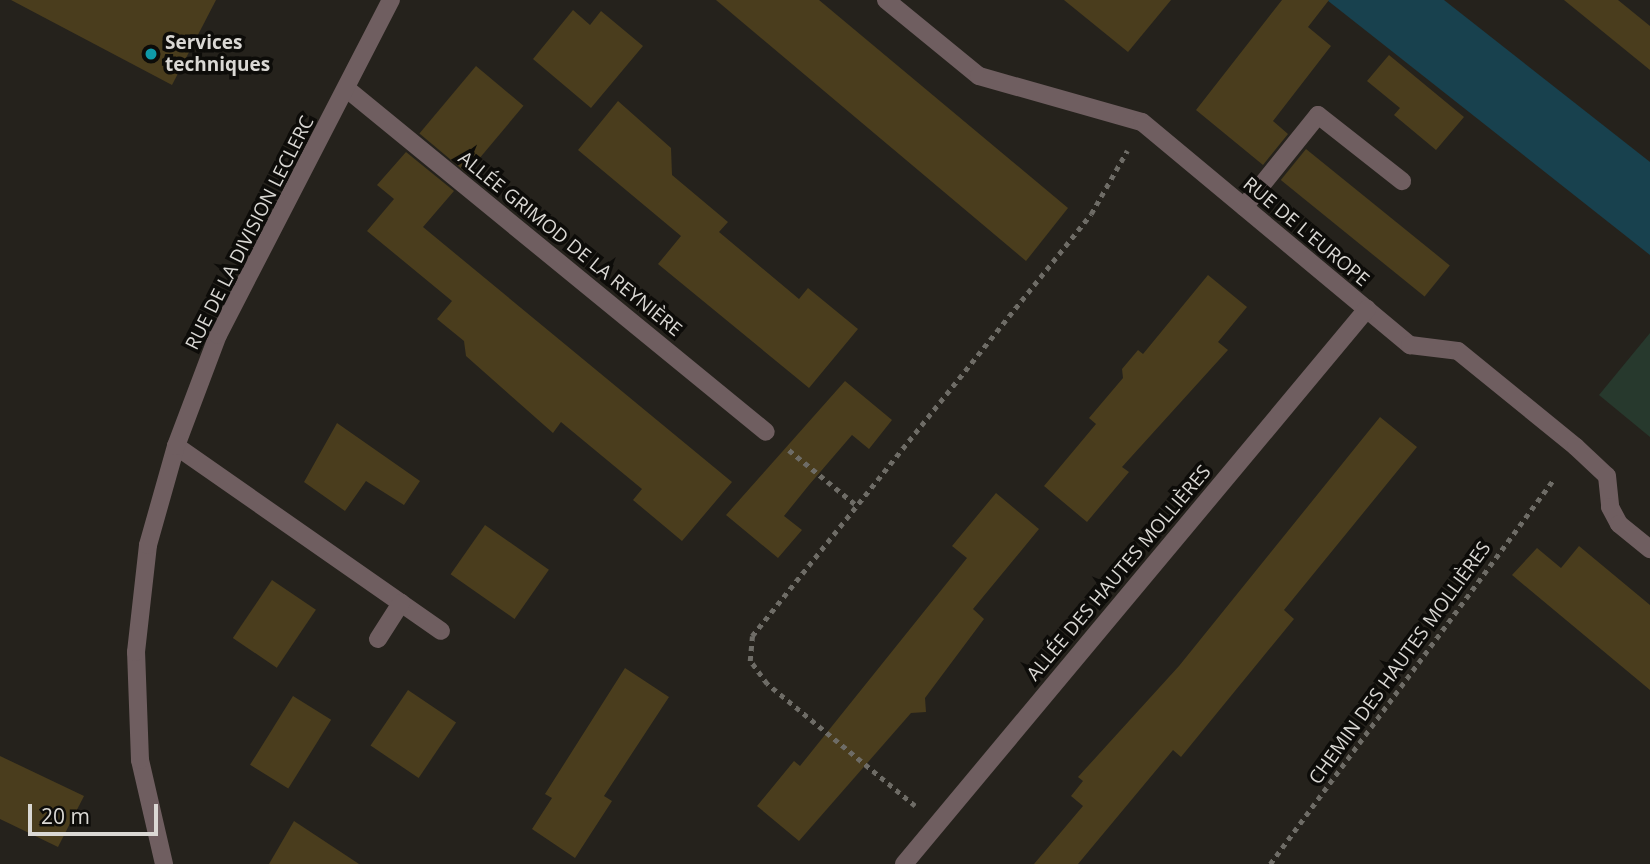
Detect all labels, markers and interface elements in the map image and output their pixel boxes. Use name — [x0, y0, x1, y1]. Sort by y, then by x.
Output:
place label: Services techniques — [165, 32, 270, 76]
marker: Services techniques — [143, 46, 159, 62]
street label: RUE DE LA DIVISION LECLERC — [181, 112, 319, 354]
street label: ALLÉE GRIMOD DE LA REYNIÈRE — [454, 147, 686, 341]
street label: RUE DE L'EUROPE — [1238, 173, 1374, 291]
street label: ALLÉE DES HAUTES MOLLIÈRES — [1022, 461, 1216, 685]
street label: CHEMIN DES HAUTES MOLLIÈRES — [1304, 537, 1496, 789]
scale bar — [32, 790, 161, 834]
text: 20 m — [41, 802, 90, 830]

